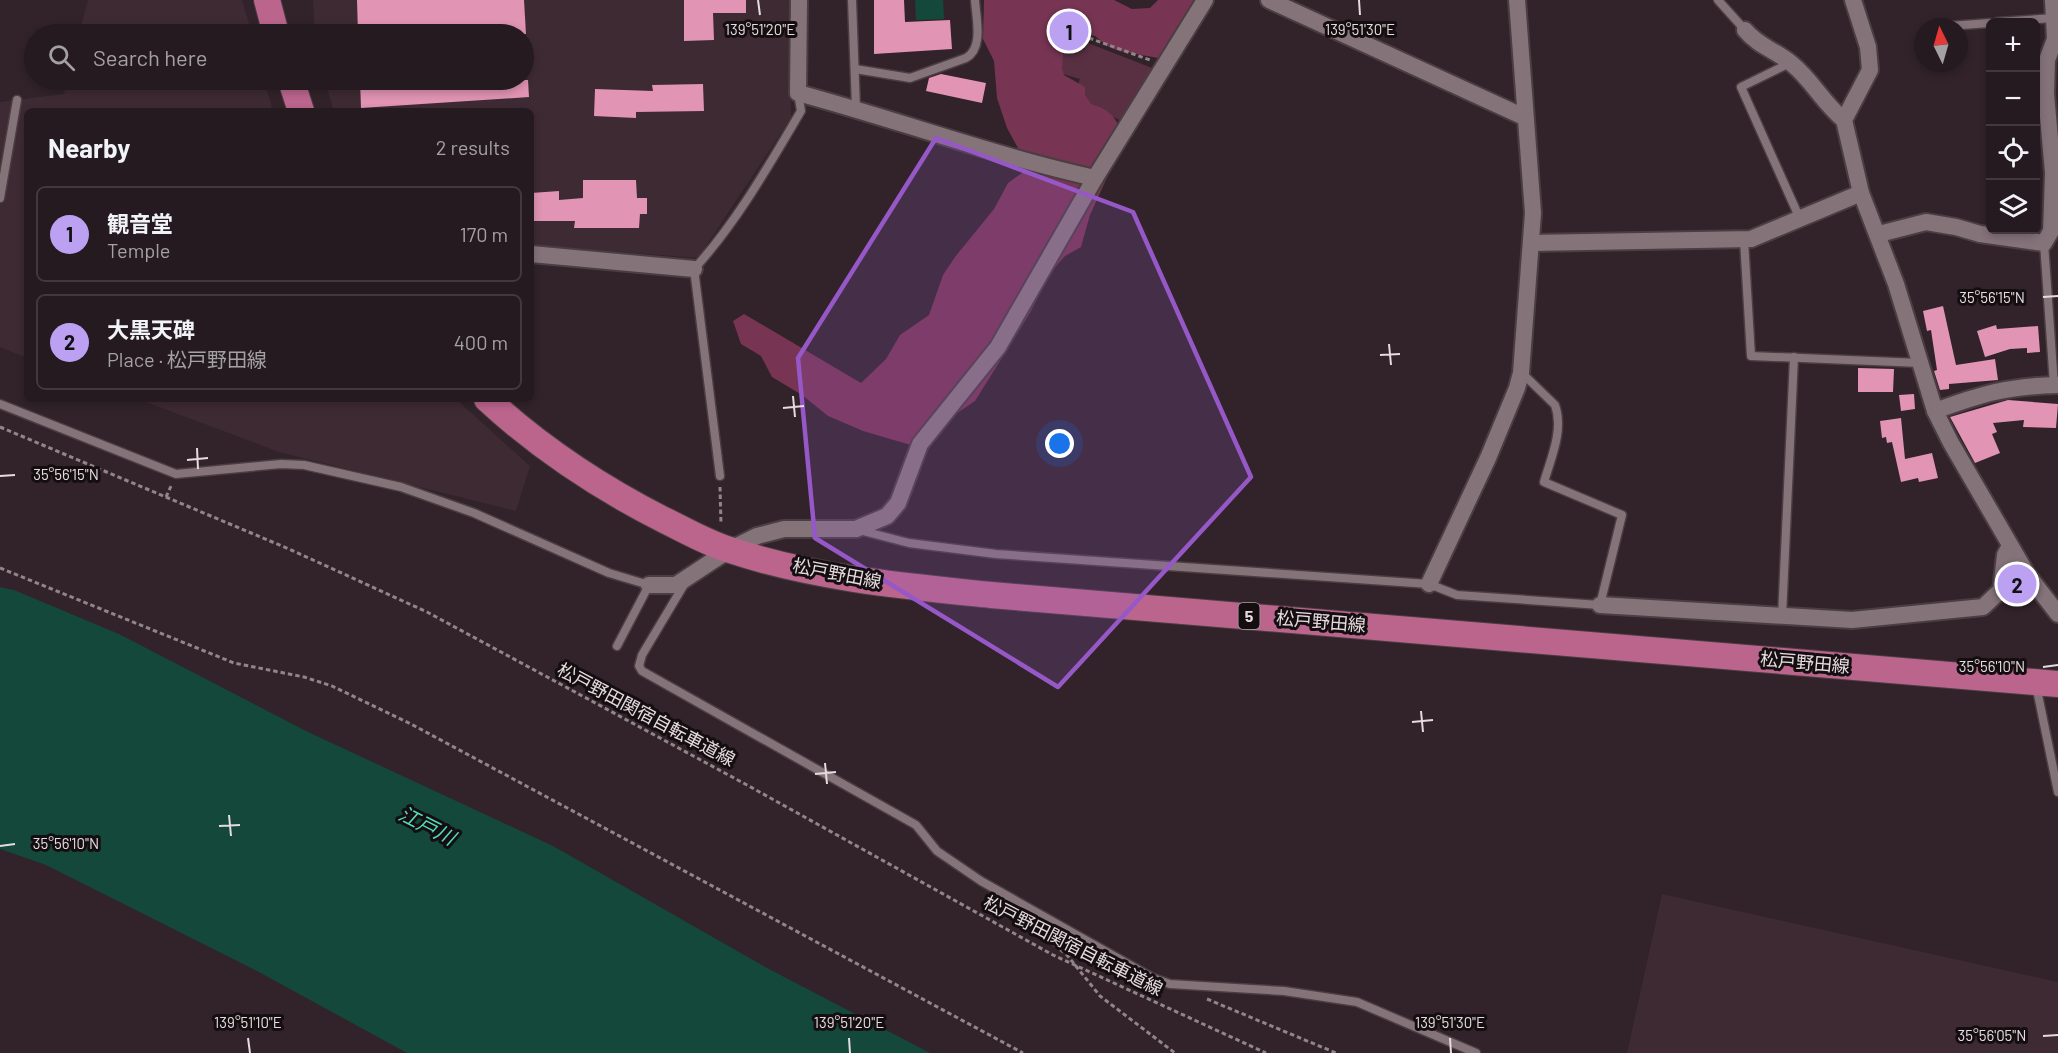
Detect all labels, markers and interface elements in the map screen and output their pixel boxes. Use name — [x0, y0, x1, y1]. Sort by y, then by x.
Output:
pin: 1 — [1050, 9, 1088, 54]
north arrow — [1914, 18, 1968, 72]
map controls — [1986, 18, 2040, 234]
button: + — [1986, 18, 2040, 72]
text: 139°51'20"E — [725, 20, 795, 38]
text: 139°51'30"E — [1325, 20, 1395, 38]
search box — [24, 24, 534, 90]
icon: search — [45, 41, 78, 74]
text: Search here — [93, 44, 207, 70]
button: − — [1986, 72, 2040, 126]
button: locate — [1986, 126, 2040, 180]
text: Nearby — [48, 132, 130, 163]
text: 2 results — [436, 135, 510, 159]
button: layers — [1986, 180, 2040, 234]
text: 観音堂 — [107, 210, 173, 236]
text: 1 — [66, 222, 73, 246]
text: 170 m — [460, 222, 508, 246]
text: Temple — [107, 238, 170, 262]
text: 35°56'15"N — [1959, 288, 2025, 306]
text: 大黒天碑 — [107, 316, 195, 342]
text: 2 — [64, 330, 75, 354]
text: 400 m — [454, 330, 508, 354]
text: Place · 松戸野田線 — [107, 347, 267, 371]
your location — [1045, 429, 1074, 458]
text: 35°56'15"N — [33, 465, 99, 483]
street label: 松戸野田線 — [791, 554, 883, 592]
pin: 2 — [1998, 562, 2036, 606]
road number: 5 — [1238, 603, 1260, 629]
street label: 松戸野田線 — [1275, 606, 1367, 636]
street label: 松戸野田線 — [1759, 647, 1851, 677]
text: 35°56'10"N — [1959, 657, 2025, 675]
street label: 松戸野田関宿自転車道線 — [554, 658, 739, 770]
water label: 江戸川 — [395, 801, 461, 850]
text: 35°56'10"N — [33, 834, 99, 852]
street label: 松戸野田関宿自転車道線 — [980, 890, 1167, 1000]
text: 139°51'10"E — [214, 1013, 282, 1031]
text: 139°51'20"E — [814, 1013, 884, 1031]
text: 139°51'30"E — [1415, 1013, 1485, 1031]
text: 35°56'05"N — [1958, 1026, 2026, 1044]

